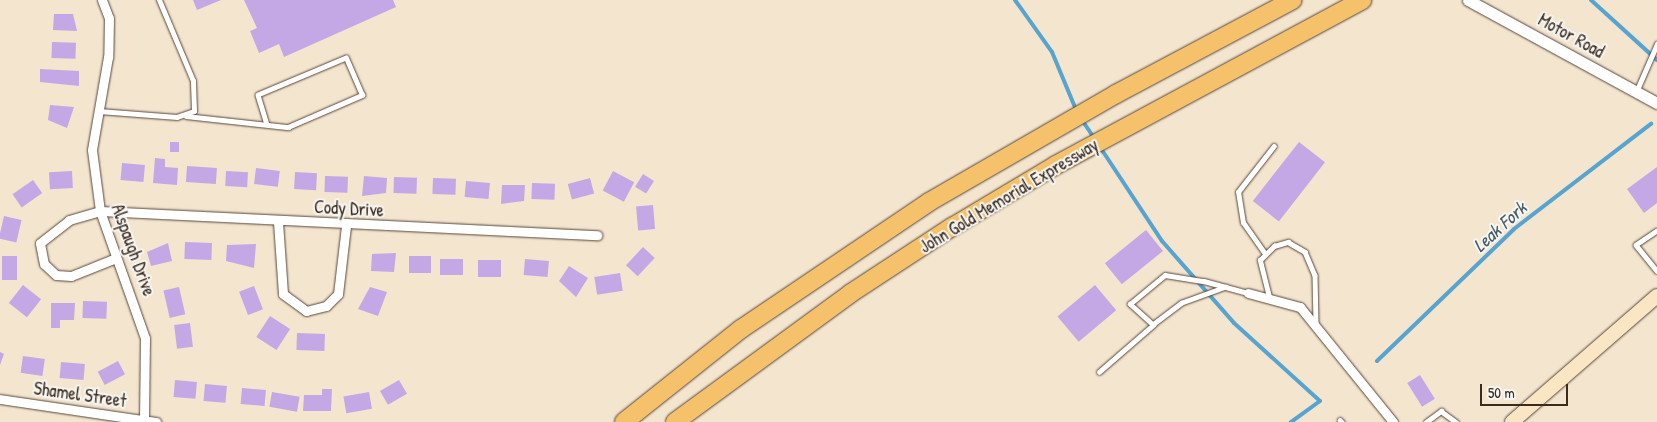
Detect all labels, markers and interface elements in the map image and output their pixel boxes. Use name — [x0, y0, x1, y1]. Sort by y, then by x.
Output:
street label: Motor Road — [1534, 9, 1608, 63]
street label: John Gold Memorial Expressway — [916, 134, 1102, 258]
street label: Cody Drive — [314, 196, 384, 222]
water label: Leak Fork — [1468, 197, 1532, 257]
street label: Alspaugh Drive — [106, 201, 160, 299]
scale bar — [1482, 374, 1570, 406]
street label: Shamel Street — [32, 378, 128, 412]
text: 50 m — [1488, 382, 1515, 403]

